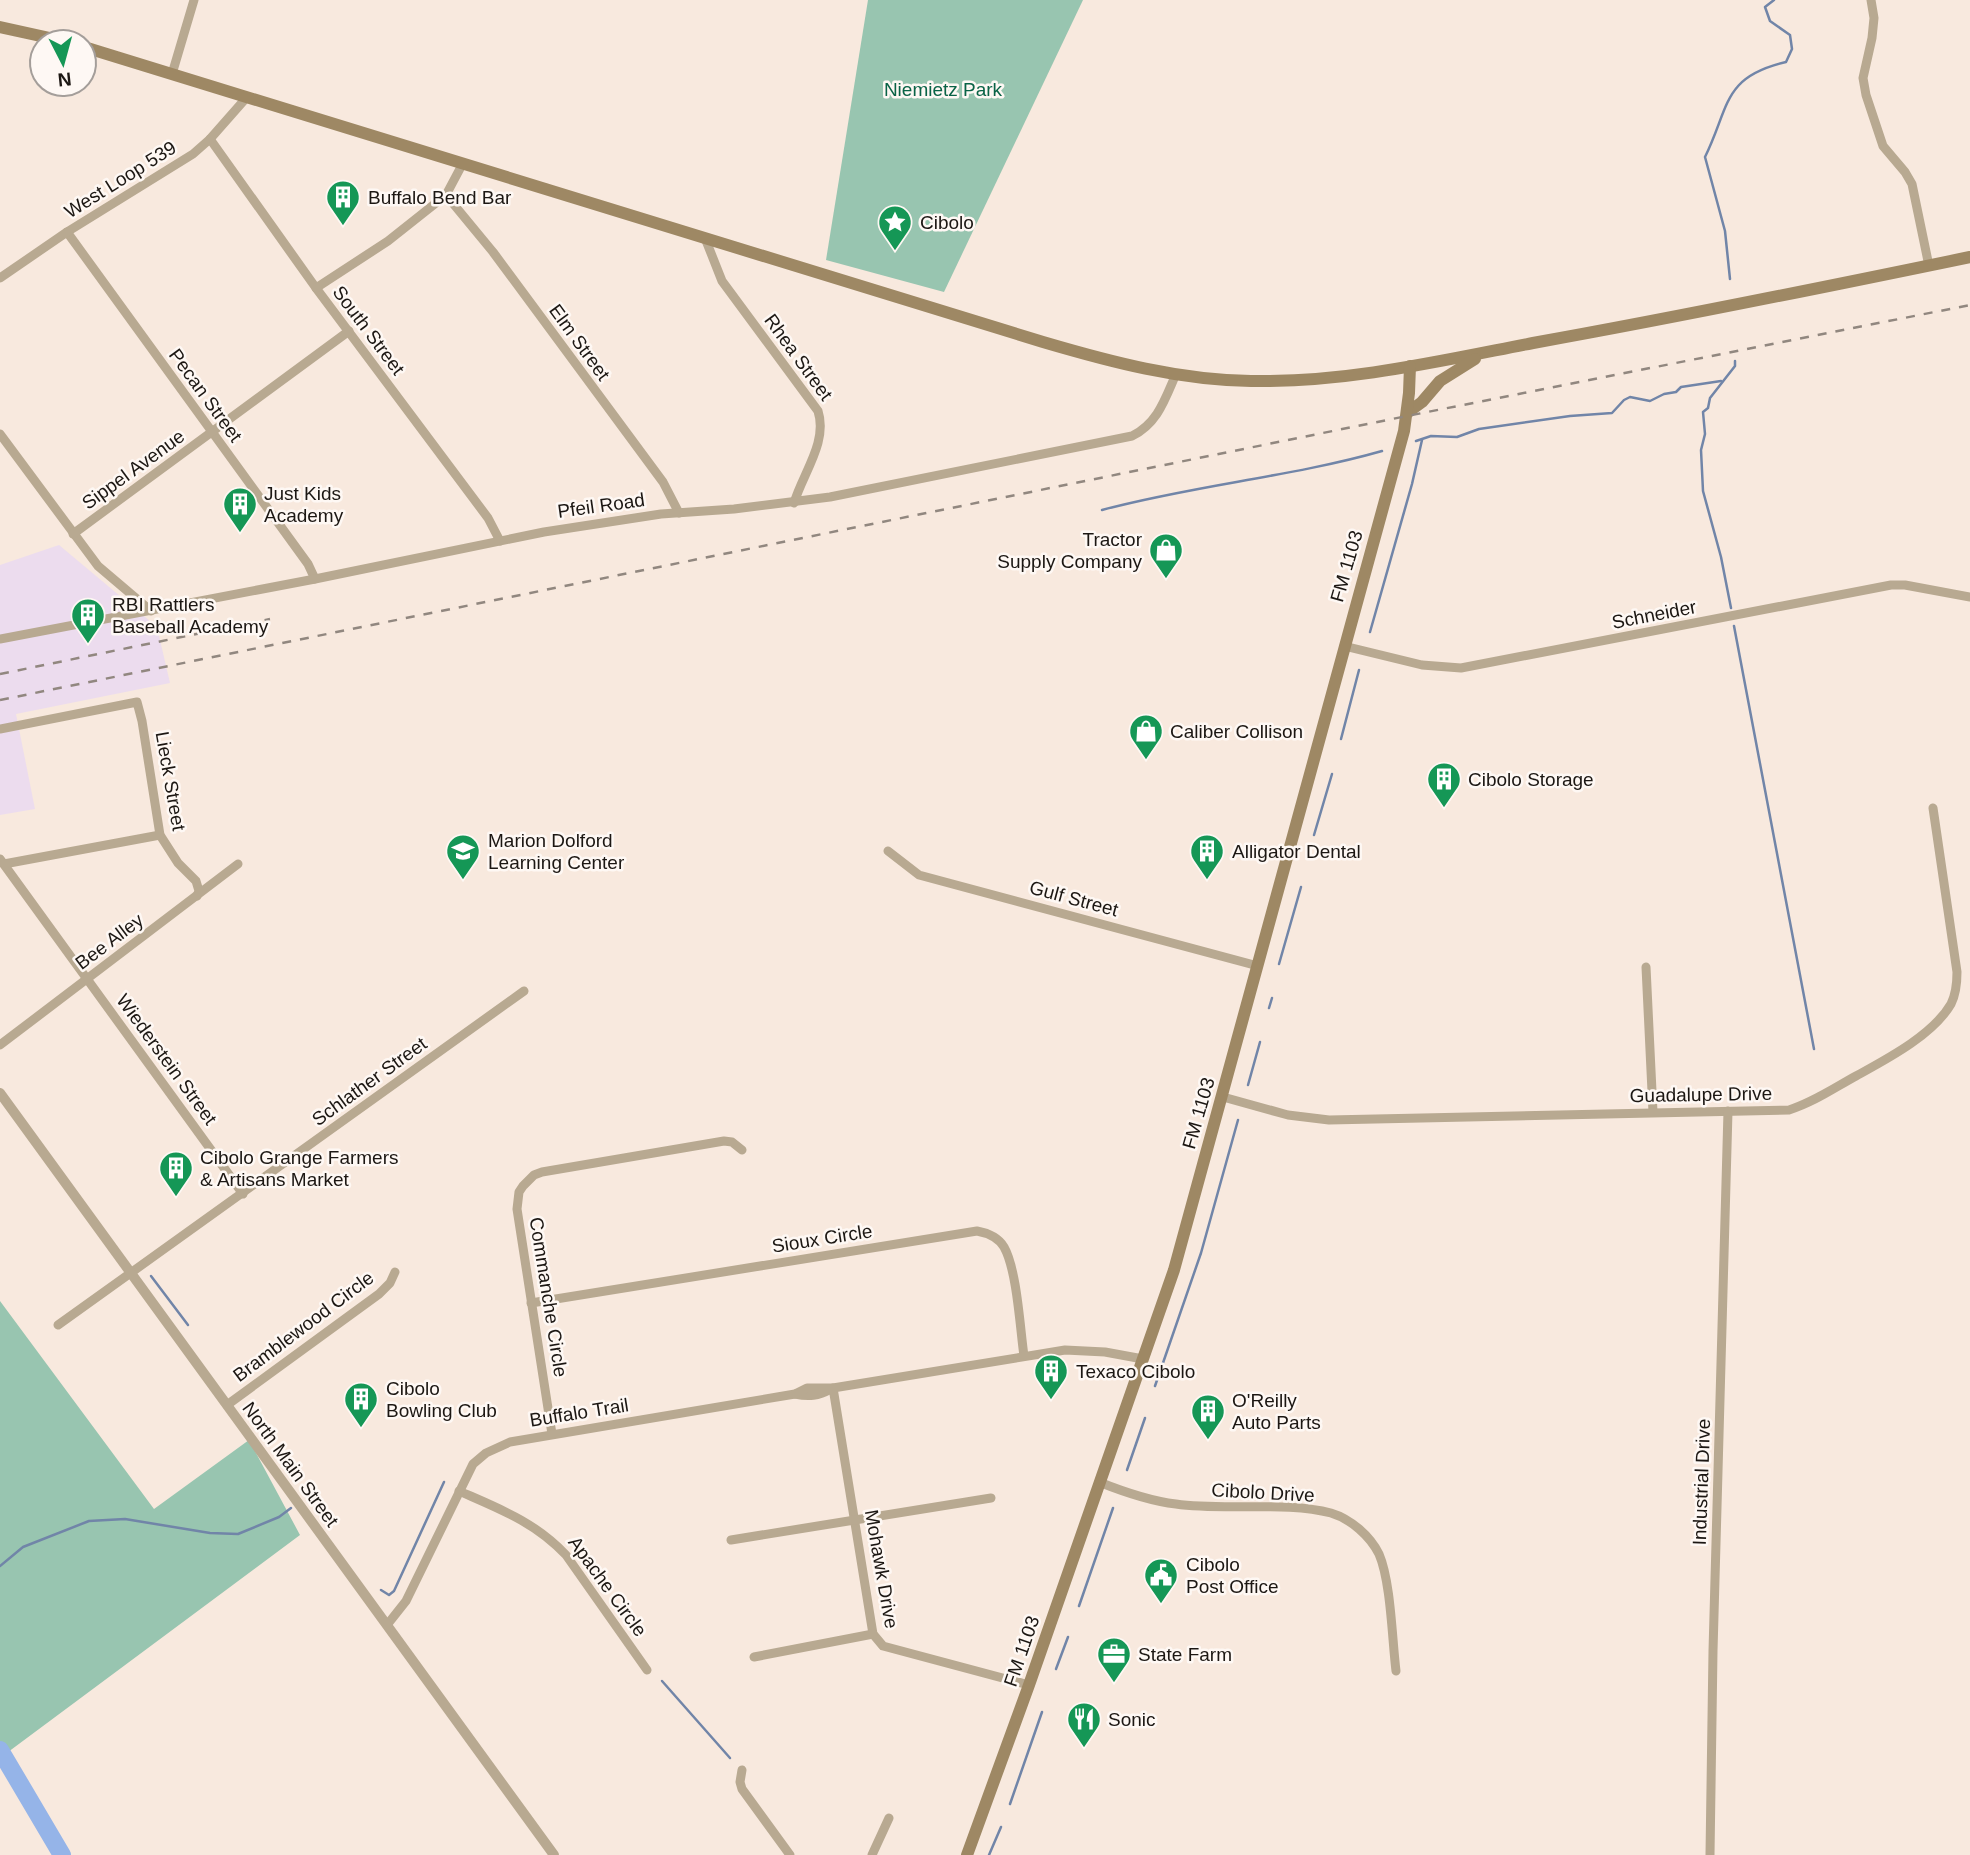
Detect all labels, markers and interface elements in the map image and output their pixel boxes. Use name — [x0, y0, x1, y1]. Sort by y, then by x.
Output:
north arrow — [28, 28, 98, 98]
text: N — [57, 68, 73, 91]
park label: Niemietz Park — [884, 79, 1003, 100]
street label: West Loop 539 — [61, 137, 180, 222]
building icon: Buffalo Bend Bar — [324, 178, 362, 227]
place label: Buffalo Bend Bar — [368, 187, 512, 208]
place icon: Cibolo — [876, 203, 914, 252]
place label: Cibolo — [920, 212, 974, 233]
street label: South Street — [328, 282, 409, 379]
street label: Elm Street — [545, 300, 615, 385]
street label: Rhea Street — [760, 310, 837, 405]
street label: Pecan Street — [165, 345, 247, 446]
street label: Sippel Avenue — [78, 425, 188, 514]
place label: Just Kids Academy — [264, 483, 344, 526]
building icon: Just Kids Academy — [221, 485, 259, 534]
street label: Pfeil Road — [556, 489, 646, 522]
street label: FM 1103 — [1326, 528, 1367, 604]
place label: Tractor Supply Company — [997, 529, 1143, 572]
shop icon: Tractor Supply Company — [1147, 531, 1185, 580]
place label: RBI Rattlers Baseball Academy — [112, 594, 269, 637]
building icon: RBI Rattlers Baseball Academy — [69, 596, 107, 645]
street label: Schneider — [1610, 596, 1699, 633]
shop icon: Caliber Collison — [1127, 712, 1165, 761]
place label: Caliber Collison — [1170, 721, 1303, 742]
street label: Lieck Street — [151, 730, 190, 833]
building icon: Cibolo Storage — [1425, 760, 1463, 809]
place label: Cibolo Storage — [1468, 769, 1594, 790]
place label: Marion Dolford Learning Center — [488, 830, 625, 873]
school or university icon: Marion Dolford Learning Center — [444, 832, 482, 881]
building icon: Alligator Dental — [1188, 832, 1226, 881]
place label: Alligator Dental — [1232, 841, 1361, 862]
street label: Gulf Street — [1027, 877, 1121, 921]
street label: Bee Alley — [71, 909, 148, 974]
street label: Wiederstein Street — [112, 990, 221, 1129]
street label: Schlather Street — [308, 1032, 431, 1130]
street label: FM 1103 — [1178, 1075, 1219, 1151]
street label: Guadalupe Drive — [1630, 1083, 1772, 1106]
place label: Cibolo Grange Farmers & Artisans Market — [200, 1147, 399, 1190]
building icon: Cibolo Grange Farmers & Artisans Market — [157, 1149, 195, 1198]
street label: Commanche Circle — [525, 1216, 572, 1378]
street label: Sioux Circle — [770, 1220, 874, 1257]
street label: Bramblewood Circle — [229, 1267, 378, 1386]
building icon: Texaco Cibolo — [1032, 1352, 1070, 1401]
place label: Texaco Cibolo — [1076, 1361, 1195, 1382]
place label: Cibolo Bowling Club — [386, 1378, 497, 1421]
building icon: Cibolo Bowling Club — [342, 1380, 380, 1429]
place label: O'Reilly Auto Parts — [1232, 1390, 1321, 1433]
building icon: O'Reilly Auto Parts — [1189, 1392, 1227, 1441]
street label: Buffalo Trail — [528, 1394, 630, 1431]
street label: North Main Street — [238, 1398, 343, 1531]
street label: Industrial Drive — [1689, 1418, 1714, 1546]
street label: Cibolo Drive — [1211, 1479, 1315, 1506]
street label: Mohawk Drive — [861, 1508, 902, 1630]
street label: Apache Circle — [564, 1532, 651, 1640]
place label: Cibolo Post Office — [1186, 1554, 1279, 1597]
public building icon: Cibolo Post Office — [1142, 1556, 1180, 1605]
street label: FM 1103 — [1000, 1613, 1043, 1689]
office icon: State Farm — [1095, 1635, 1133, 1684]
place label: State Farm — [1138, 1644, 1232, 1665]
restaurant icon: Sonic — [1065, 1700, 1103, 1749]
place label: Sonic — [1108, 1709, 1156, 1730]

